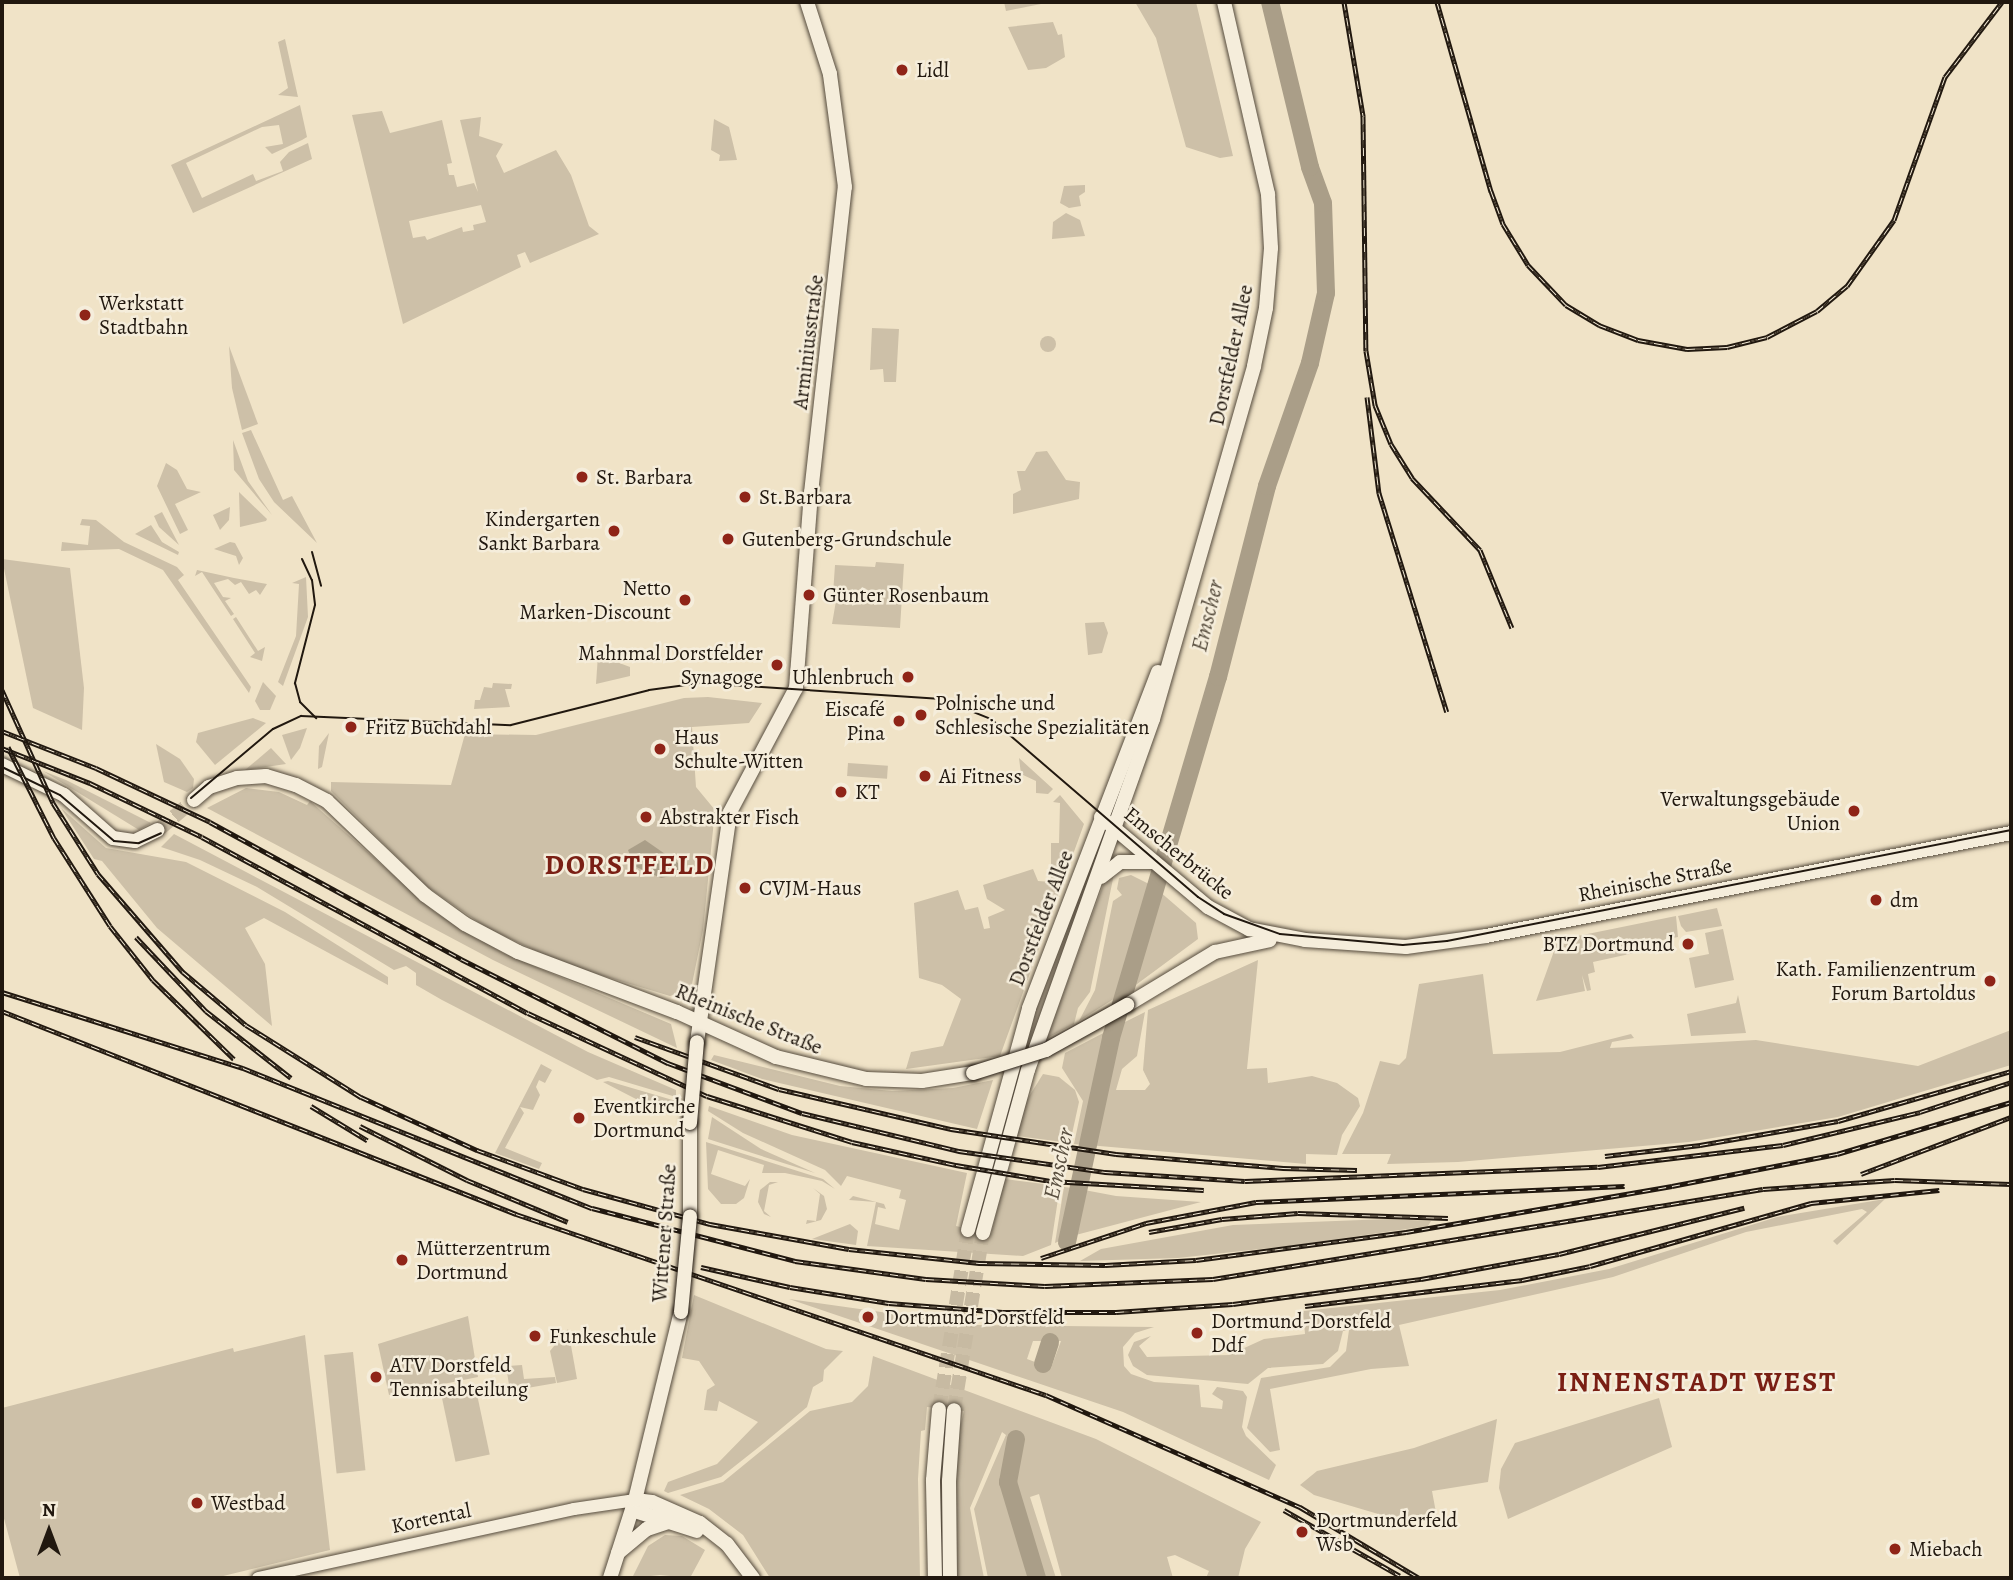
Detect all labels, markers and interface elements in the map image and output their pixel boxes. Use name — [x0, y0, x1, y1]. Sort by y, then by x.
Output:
place label: Lidl — [916, 57, 949, 83]
marker: Lidl — [894, 62, 910, 78]
street label: Arminiusstraße — [787, 273, 829, 411]
street label: Dorstfelder Allee — [1204, 282, 1258, 428]
place label: Werkstatt Stadtbahn — [99, 290, 188, 340]
marker: Werkstatt Stadtbahn — [77, 307, 93, 323]
place label: St. Barbara — [596, 464, 693, 490]
marker: St. Barbara — [574, 469, 590, 485]
place label: St.Barbara — [759, 484, 852, 510]
marker: St.Barbara — [737, 489, 753, 505]
place label: Kindergarten Sankt Barbara — [478, 506, 600, 556]
marker: Kindergarten Sankt Barbara — [606, 523, 622, 539]
place label: Gutenberg-Grundschule — [742, 526, 952, 552]
marker: Gutenberg-Grundschule — [720, 531, 736, 547]
place label: Netto Marken-Discount — [519, 575, 671, 625]
water label: Emscher — [1186, 578, 1230, 654]
place label: Günter Rosenbaum — [823, 582, 989, 608]
marker: Günter Rosenbaum — [801, 587, 817, 603]
marker: Netto Marken-Discount — [677, 592, 693, 608]
place label: Mahnmal Dorstfelder Synagoge — [578, 640, 763, 690]
marker: Mahnmal Dorstfelder Synagoge — [769, 657, 785, 673]
place label: Uhlenbruch — [792, 664, 894, 690]
marker: Uhlenbruch — [900, 669, 916, 685]
place label: Polnische und Schlesische Spezialitäten — [935, 690, 1149, 740]
place label: Eiscafé Pina — [824, 696, 885, 746]
marker: Polnische und Schlesische Spezialitäten — [913, 707, 929, 723]
marker: Eiscafé Pina — [891, 713, 907, 729]
place label: Fritz Buchdahl — [365, 714, 491, 740]
marker: Fritz Buchdahl — [343, 719, 359, 735]
place label: Haus Schulte-Witten — [674, 724, 803, 774]
marker: Haus Schulte-Witten — [652, 741, 668, 757]
place label: Ai Fitness — [939, 763, 1022, 789]
marker: Ai Fitness — [917, 768, 933, 784]
place label: KT — [855, 779, 880, 805]
marker: KT — [833, 784, 849, 800]
place label: Verwaltungsgebäude Union — [1660, 786, 1840, 836]
street label: Emscherbrücke — [1119, 801, 1239, 905]
marker: Verwaltungsgebäude Union — [1846, 803, 1862, 819]
place label: Abstrakter Fisch — [660, 804, 799, 830]
marker: Abstrakter Fisch — [638, 809, 654, 825]
street label: Dorstfelder Allee — [1004, 846, 1078, 990]
district label: DORSTFELD — [546, 848, 714, 882]
street label: Rheinische Straße — [1576, 853, 1734, 907]
place label: CVJM-Haus — [759, 875, 861, 901]
marker: CVJM-Haus — [737, 880, 753, 896]
place label: dm — [1890, 887, 1919, 913]
marker: dm — [1868, 892, 1884, 908]
place label: BTZ Dortmund — [1543, 931, 1674, 957]
marker: BTZ Dortmund — [1680, 936, 1696, 952]
place label: Kath. Familienzentrum Forum Bartoldus — [1775, 956, 1976, 1006]
marker: Kath. Familienzentrum Forum Bartoldus — [1982, 973, 1998, 989]
street label: Rheinische Straße — [672, 978, 826, 1060]
place label: Eventkirche Dortmund — [593, 1093, 695, 1143]
marker: Eventkirche Dortmund — [571, 1110, 587, 1126]
water label: Emscher — [1038, 1126, 1080, 1202]
street label: Wittener Straße — [647, 1163, 681, 1303]
place label: Mütterzentrum Dortmund — [416, 1235, 550, 1285]
marker: Mütterzentrum Dortmund — [394, 1252, 410, 1268]
place label: Dortmund-Dorstfeld — [884, 1304, 1064, 1330]
marker: Dortmund-Dorstfeld — [858, 1307, 878, 1327]
place label: Dortmund-Dorstfeld Ddf — [1211, 1308, 1391, 1358]
place label: Funkeschule — [549, 1323, 656, 1349]
marker: Dortmund-Dorstfeld Ddf — [1189, 1325, 1205, 1341]
marker: Funkeschule — [527, 1328, 543, 1344]
place label: ATV Dorstfeld Tennisabteilung — [390, 1352, 528, 1402]
district label: INNENSTADT WEST — [1559, 1365, 1835, 1399]
marker: ATV Dorstfeld Tennisabteilung — [368, 1369, 384, 1385]
place label: Westbad — [211, 1490, 286, 1516]
marker: Westbad — [189, 1495, 205, 1511]
north arrow — [14, 1496, 84, 1566]
text: N — [42, 1497, 56, 1523]
street label: Kortental — [389, 1497, 473, 1539]
place label: Dortmunderfeld Wsb — [1316, 1507, 1458, 1557]
marker: Dortmunderfeld Wsb — [1294, 1524, 1310, 1540]
place label: Miebach — [1909, 1536, 1982, 1562]
marker: Miebach — [1887, 1541, 1903, 1557]

